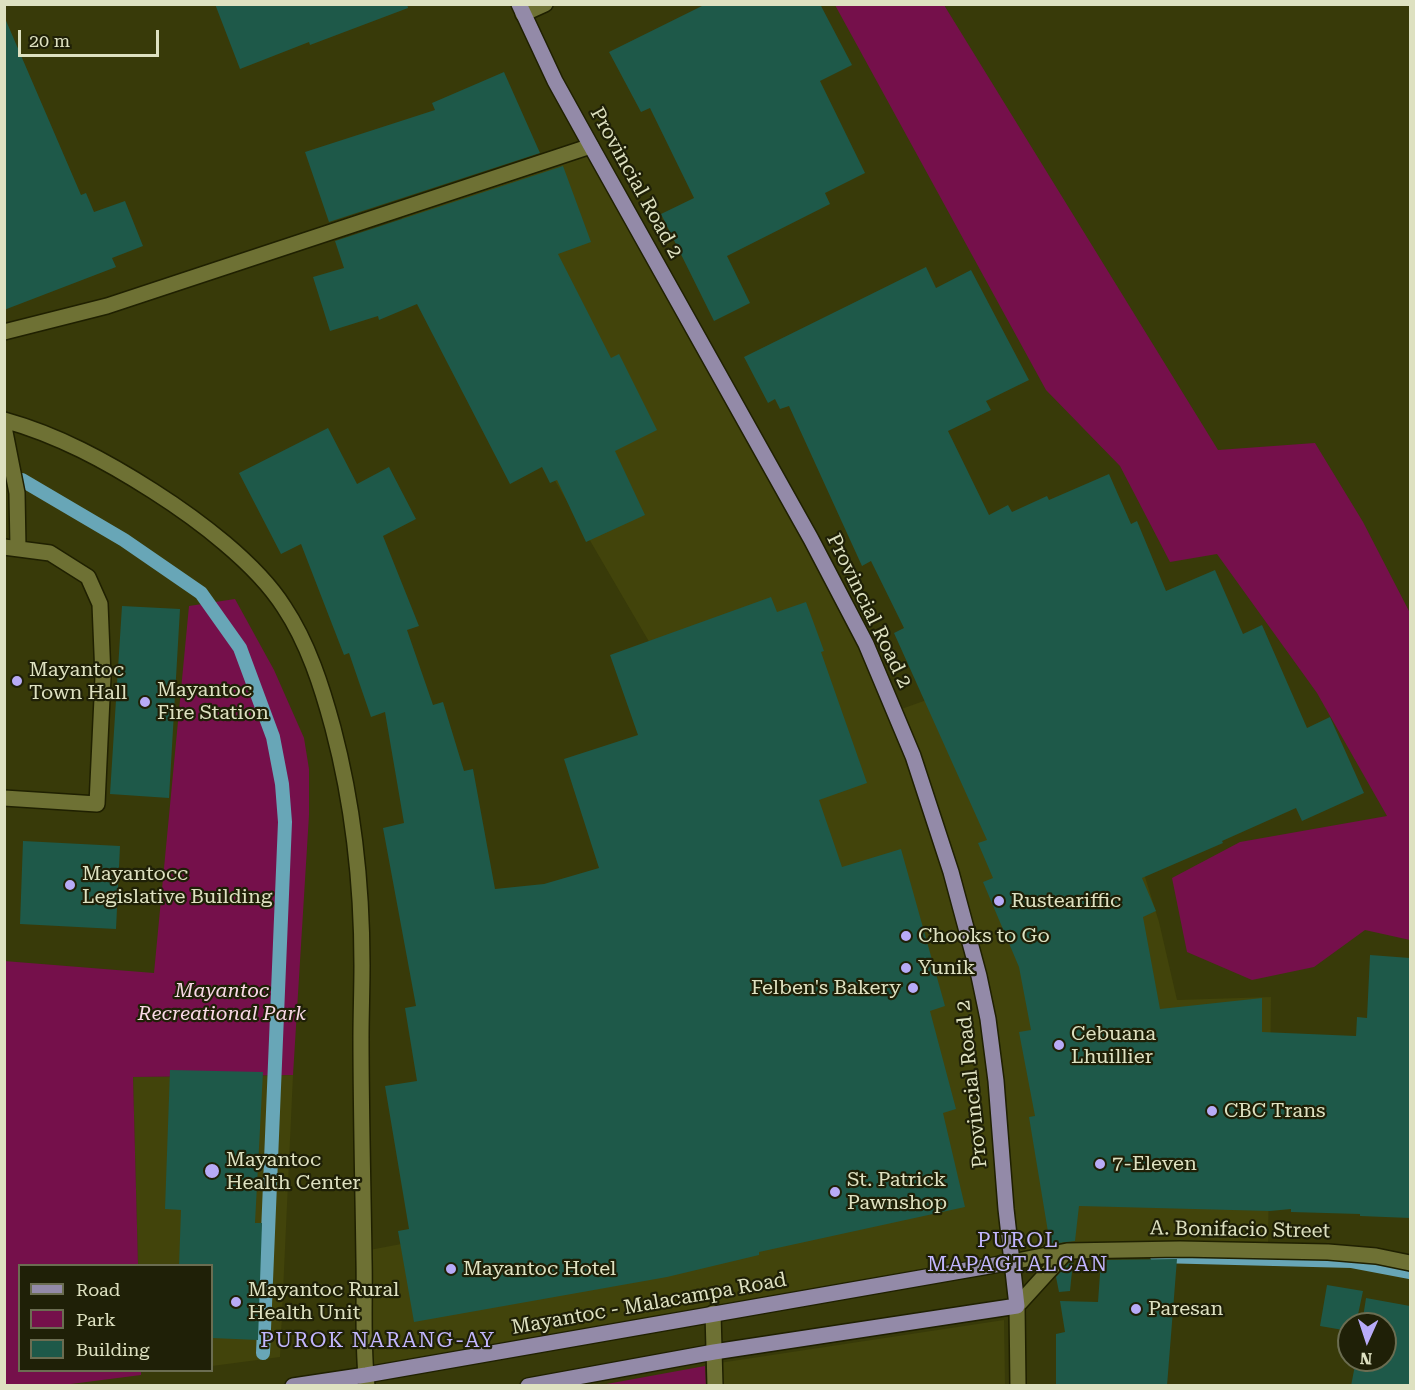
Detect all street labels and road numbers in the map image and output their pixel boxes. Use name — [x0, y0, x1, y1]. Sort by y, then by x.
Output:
street label: Provincial Road 2 — [585, 103, 687, 263]
street label: Provincial Road 2 — [821, 530, 917, 692]
street label: Provincial Road 2 — [951, 999, 993, 1169]
street label: A. Bonifacio Street — [1150, 1216, 1330, 1244]
street label: Mayantoc - Malacampa Road — [510, 1268, 788, 1340]

